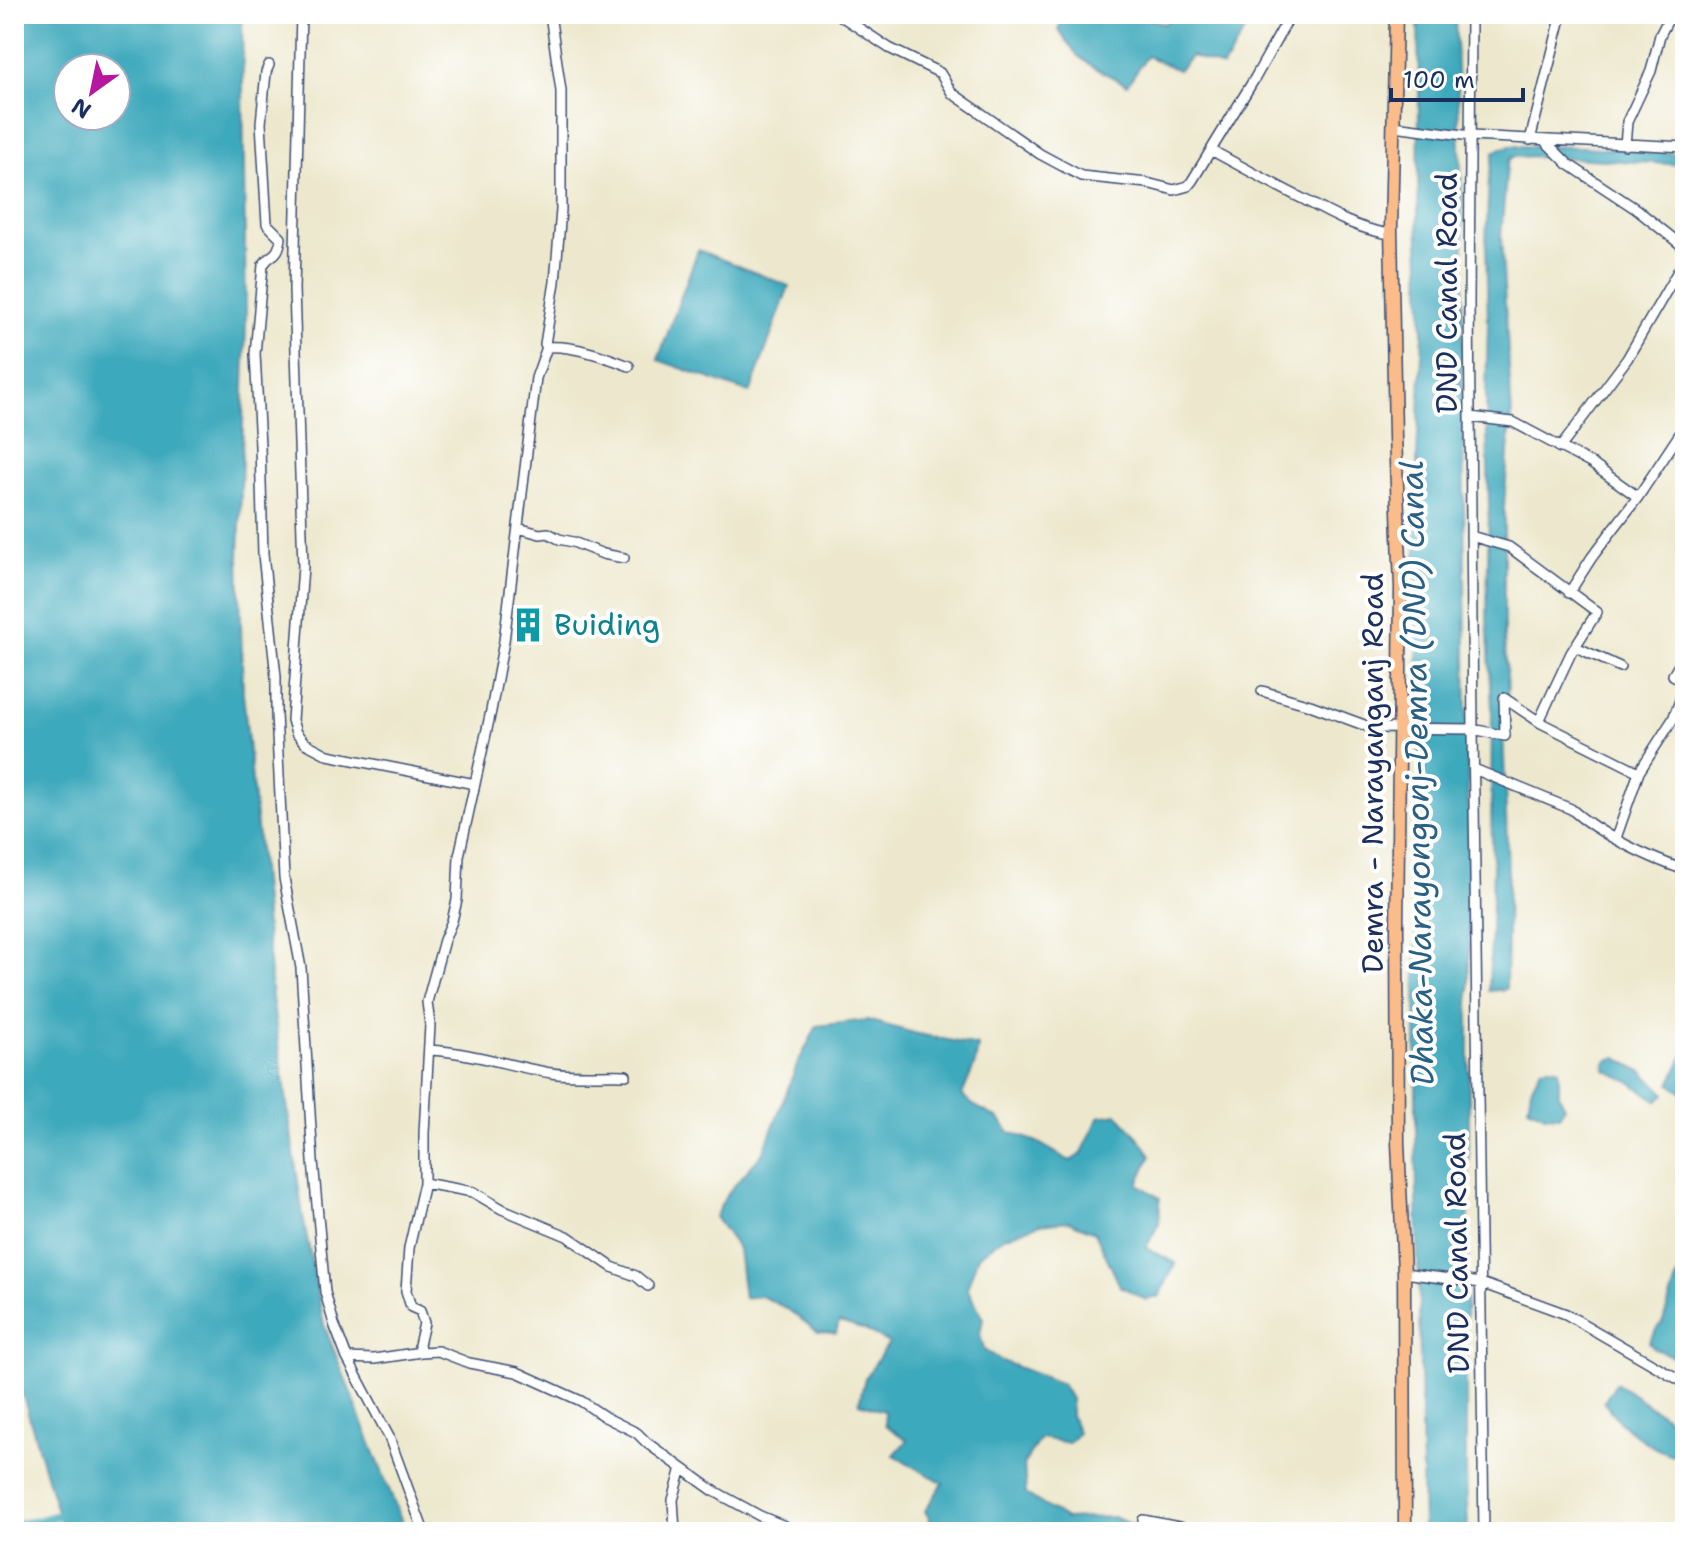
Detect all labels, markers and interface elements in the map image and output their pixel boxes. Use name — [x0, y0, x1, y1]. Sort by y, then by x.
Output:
north arrow — [52, 52, 132, 132]
scale bar — [1391, 52, 1523, 102]
text: 100 m — [1403, 64, 1475, 96]
text: N — [66, 91, 97, 125]
street label: DND Canal Road — [1426, 172, 1467, 414]
water label: Dhaka-Narayongonj-Demra (DND) Canal — [1390, 460, 1443, 1086]
street label: Demra - Narayanganj Road — [1352, 573, 1393, 973]
place label: Buiding — [554, 604, 660, 645]
building icon: Buiding — [509, 606, 547, 644]
street label: DND Canal Road — [1434, 1132, 1479, 1374]

